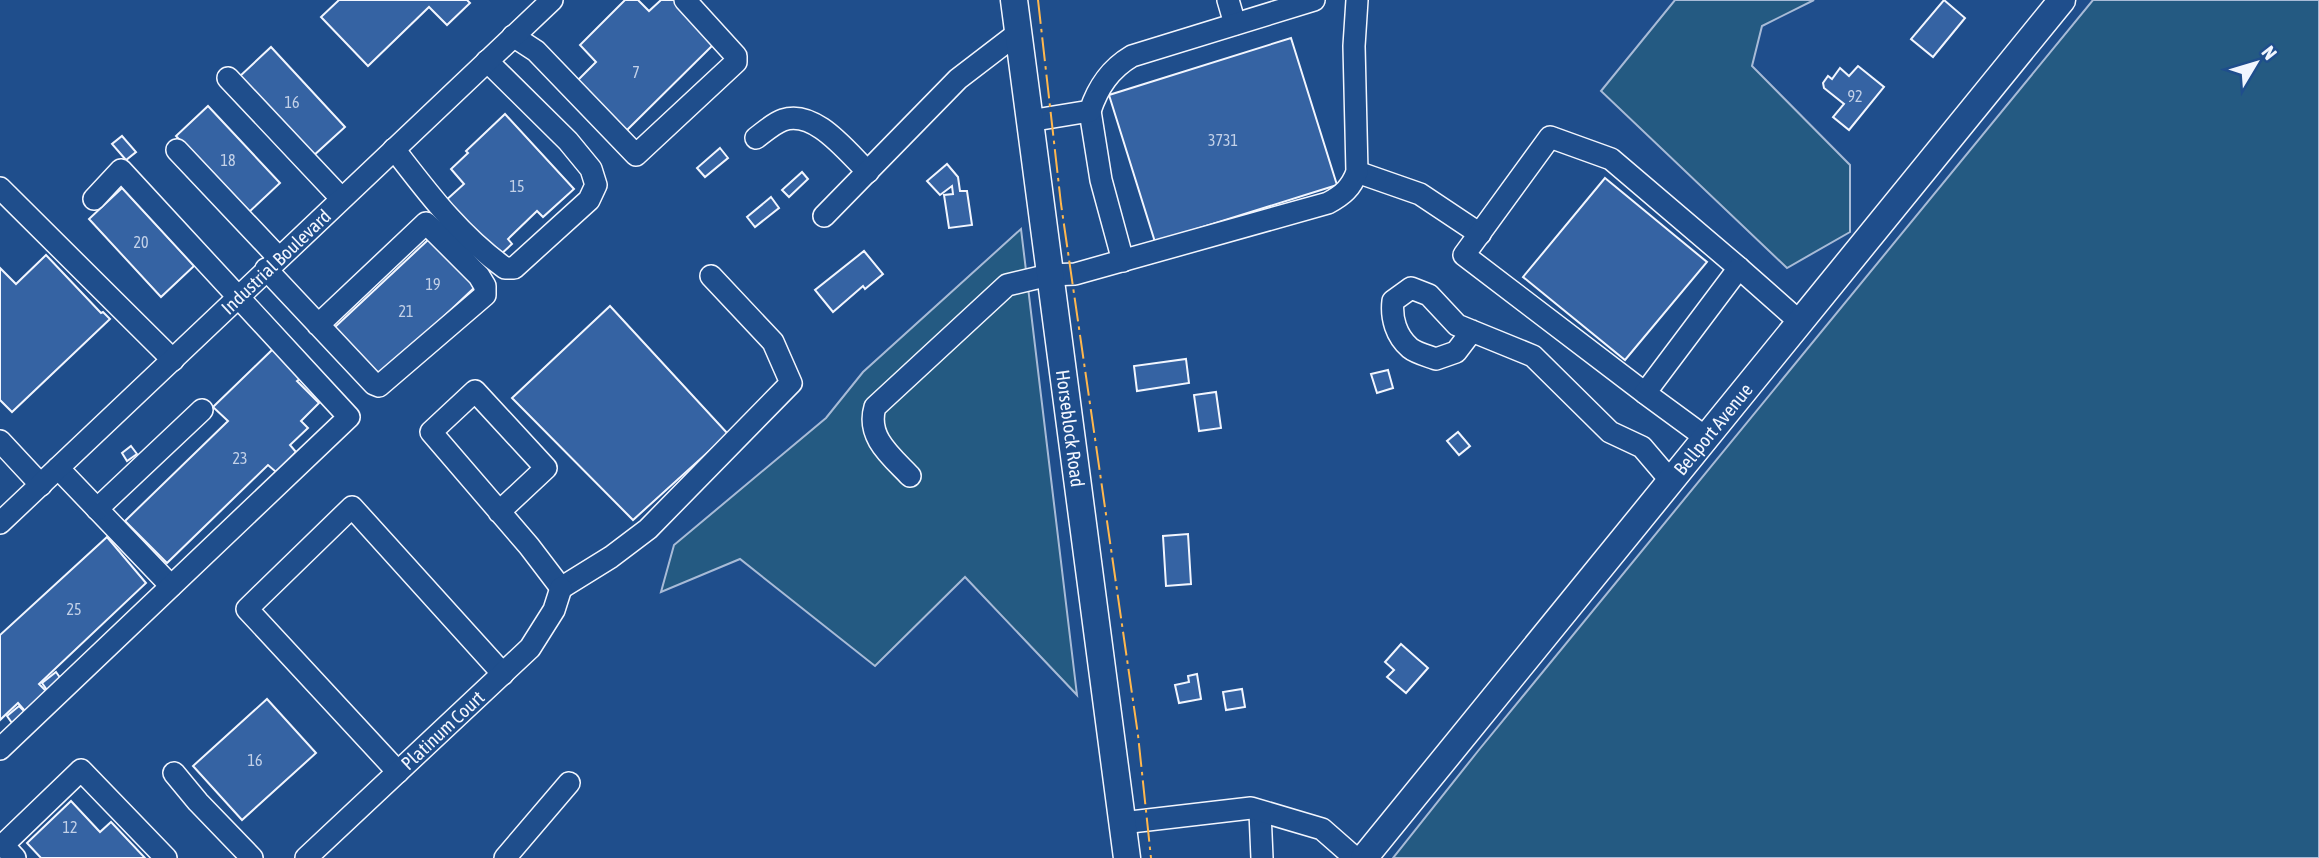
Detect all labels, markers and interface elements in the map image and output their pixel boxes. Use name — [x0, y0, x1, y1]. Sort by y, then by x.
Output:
north arrow — [2221, 28, 2291, 98]
text: N — [2257, 41, 2282, 64]
house number: 7 — [632, 63, 640, 81]
house number: 92 — [1847, 87, 1863, 105]
house number: 16 — [284, 93, 300, 111]
house number: 3731 — [1208, 131, 1238, 149]
house number: 18 — [220, 151, 236, 169]
house number: 15 — [509, 177, 525, 195]
street label: Industrial Boulevard — [217, 205, 335, 319]
house number: 20 — [133, 233, 149, 251]
house number: 19 — [425, 275, 441, 293]
house number: 21 — [398, 302, 414, 320]
street label: Horseblock Road — [1052, 368, 1089, 488]
street label: Bellport Avenue — [1669, 379, 1757, 479]
house number: 23 — [232, 449, 248, 467]
house number: 25 — [66, 600, 82, 618]
street label: Platinum Court — [396, 686, 488, 774]
house number: 16 — [247, 751, 263, 769]
house number: 12 — [62, 818, 78, 836]

